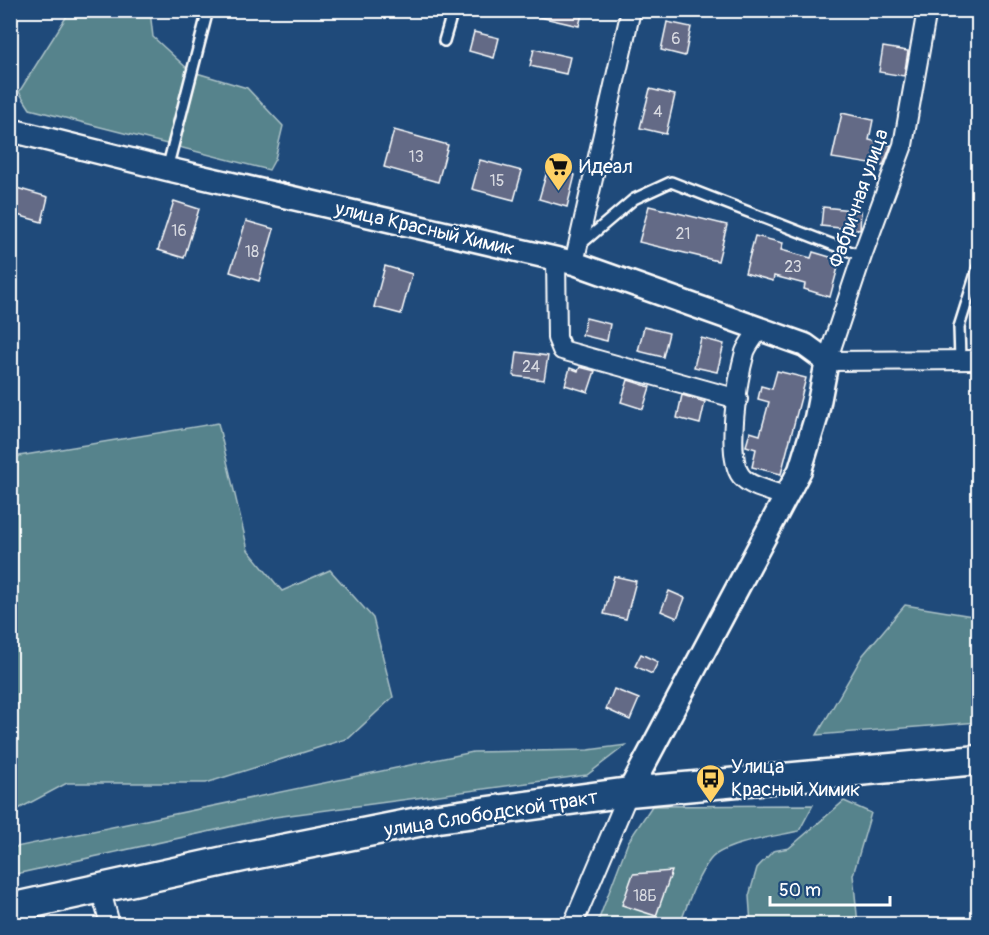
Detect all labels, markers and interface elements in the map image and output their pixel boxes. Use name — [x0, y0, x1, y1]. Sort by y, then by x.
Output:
house number: 6 — [671, 29, 681, 49]
house number: 4 — [653, 102, 663, 122]
street label: Фабричная улица — [823, 126, 894, 271]
house number: 13 — [408, 147, 424, 167]
supermarket icon: Идеал — [542, 150, 574, 192]
place label: Идеал — [579, 154, 633, 179]
house number: 15 — [490, 171, 504, 191]
street label: улица Красный Химик — [332, 195, 517, 261]
house number: 16 — [171, 221, 187, 241]
house number: 21 — [675, 224, 691, 244]
house number: 18 — [245, 242, 259, 262]
house number: 23 — [784, 257, 802, 277]
house number: 24 — [522, 357, 540, 377]
place label: Улица Красный Химик — [731, 754, 860, 802]
bus stop icon: Улица Красный Химик — [694, 762, 726, 804]
street label: улица Слободской тракт — [381, 784, 600, 843]
scale bar — [770, 869, 890, 907]
text: 50 m — [779, 879, 821, 902]
house number: 18Б — [633, 886, 657, 906]

